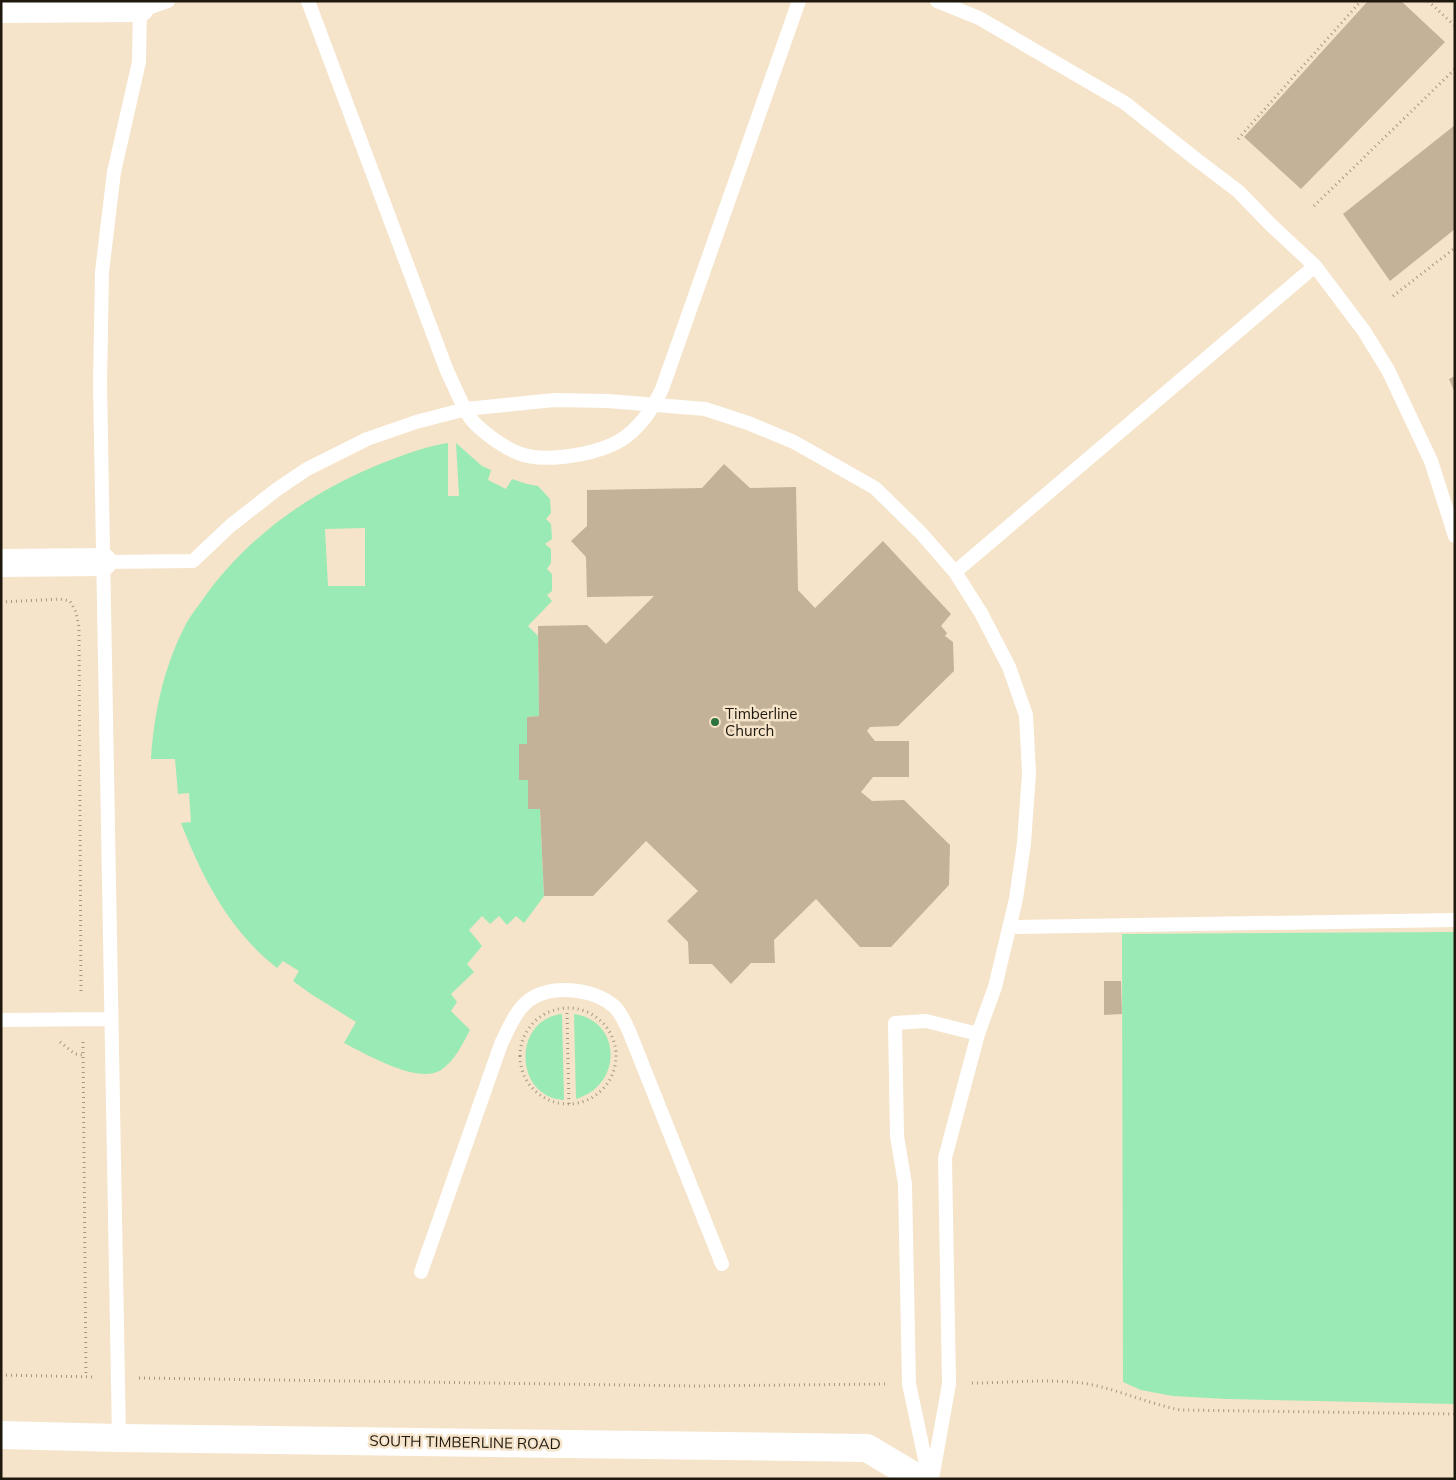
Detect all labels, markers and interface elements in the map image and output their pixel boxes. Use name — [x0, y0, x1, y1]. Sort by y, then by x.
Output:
place label: Timberline Church — [725, 704, 798, 740]
marker: Timberline Church — [709, 716, 721, 728]
street label: SOUTH TIMBERLINE ROAD — [369, 1431, 561, 1453]

